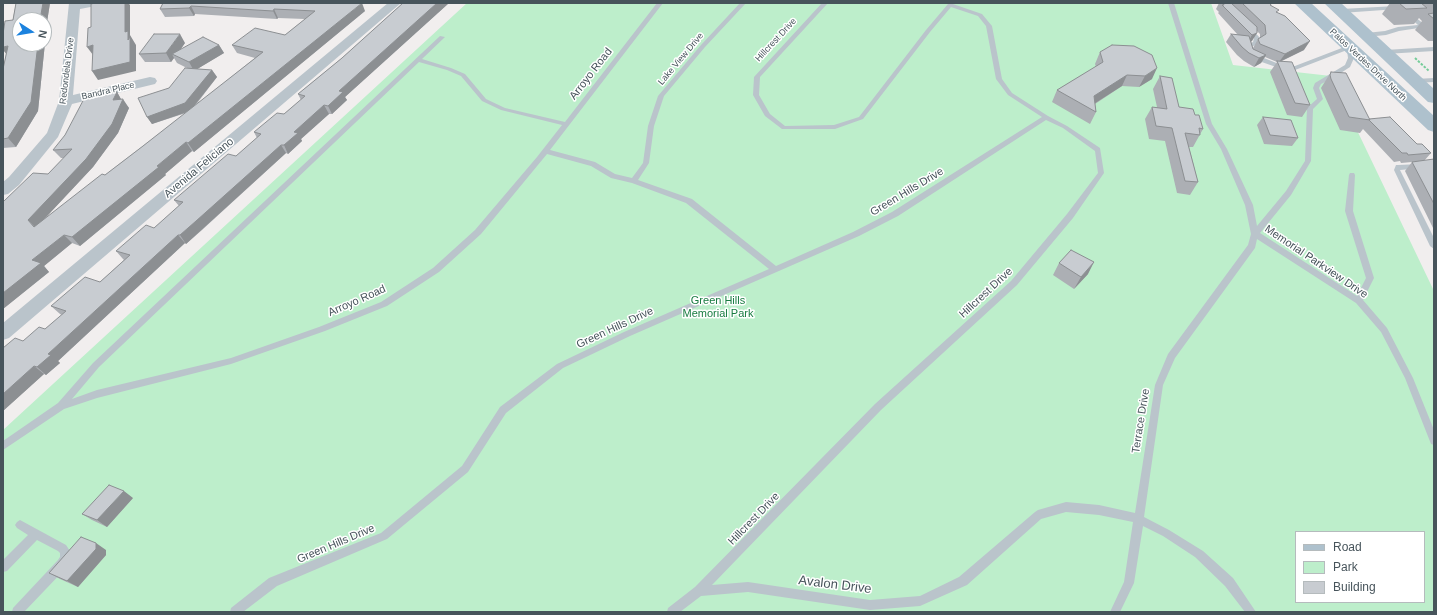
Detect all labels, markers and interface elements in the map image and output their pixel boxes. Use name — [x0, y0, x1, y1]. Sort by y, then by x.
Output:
north arrow — [12, 12, 52, 52]
street label: Hillcrest Drive — [753, 16, 799, 64]
street label: Palos Verdes Drive North — [1327, 27, 1409, 103]
text: N — [36, 29, 49, 39]
street label: Lake View Drive — [656, 31, 706, 87]
street label: Redondela Drive — [58, 37, 76, 105]
street label: Arroyo Road — [567, 46, 615, 102]
street label: Bandra Place — [80, 80, 136, 102]
street label: Avenida Feliciano — [162, 135, 236, 201]
street label: Green Hills Drive — [868, 165, 946, 219]
street label: Memorial Parkview Drive — [1262, 223, 1370, 301]
street label: Hillcrest Drive — [957, 265, 1015, 321]
street label: Arroyo Road — [326, 282, 388, 320]
park label: Green Hills Memorial Park — [683, 294, 753, 320]
street label: Green Hills Drive — [575, 304, 655, 352]
street label: Terrace Drive — [1129, 388, 1153, 454]
street label: Hillcrest Drive — [726, 490, 782, 548]
street label: Green Hills Drive — [295, 522, 377, 566]
legend — [1295, 531, 1425, 603]
text: Road — [1333, 540, 1362, 554]
text: Park — [1333, 560, 1358, 574]
street label: Avalon Drive — [798, 573, 872, 597]
text: Building — [1333, 580, 1376, 594]

